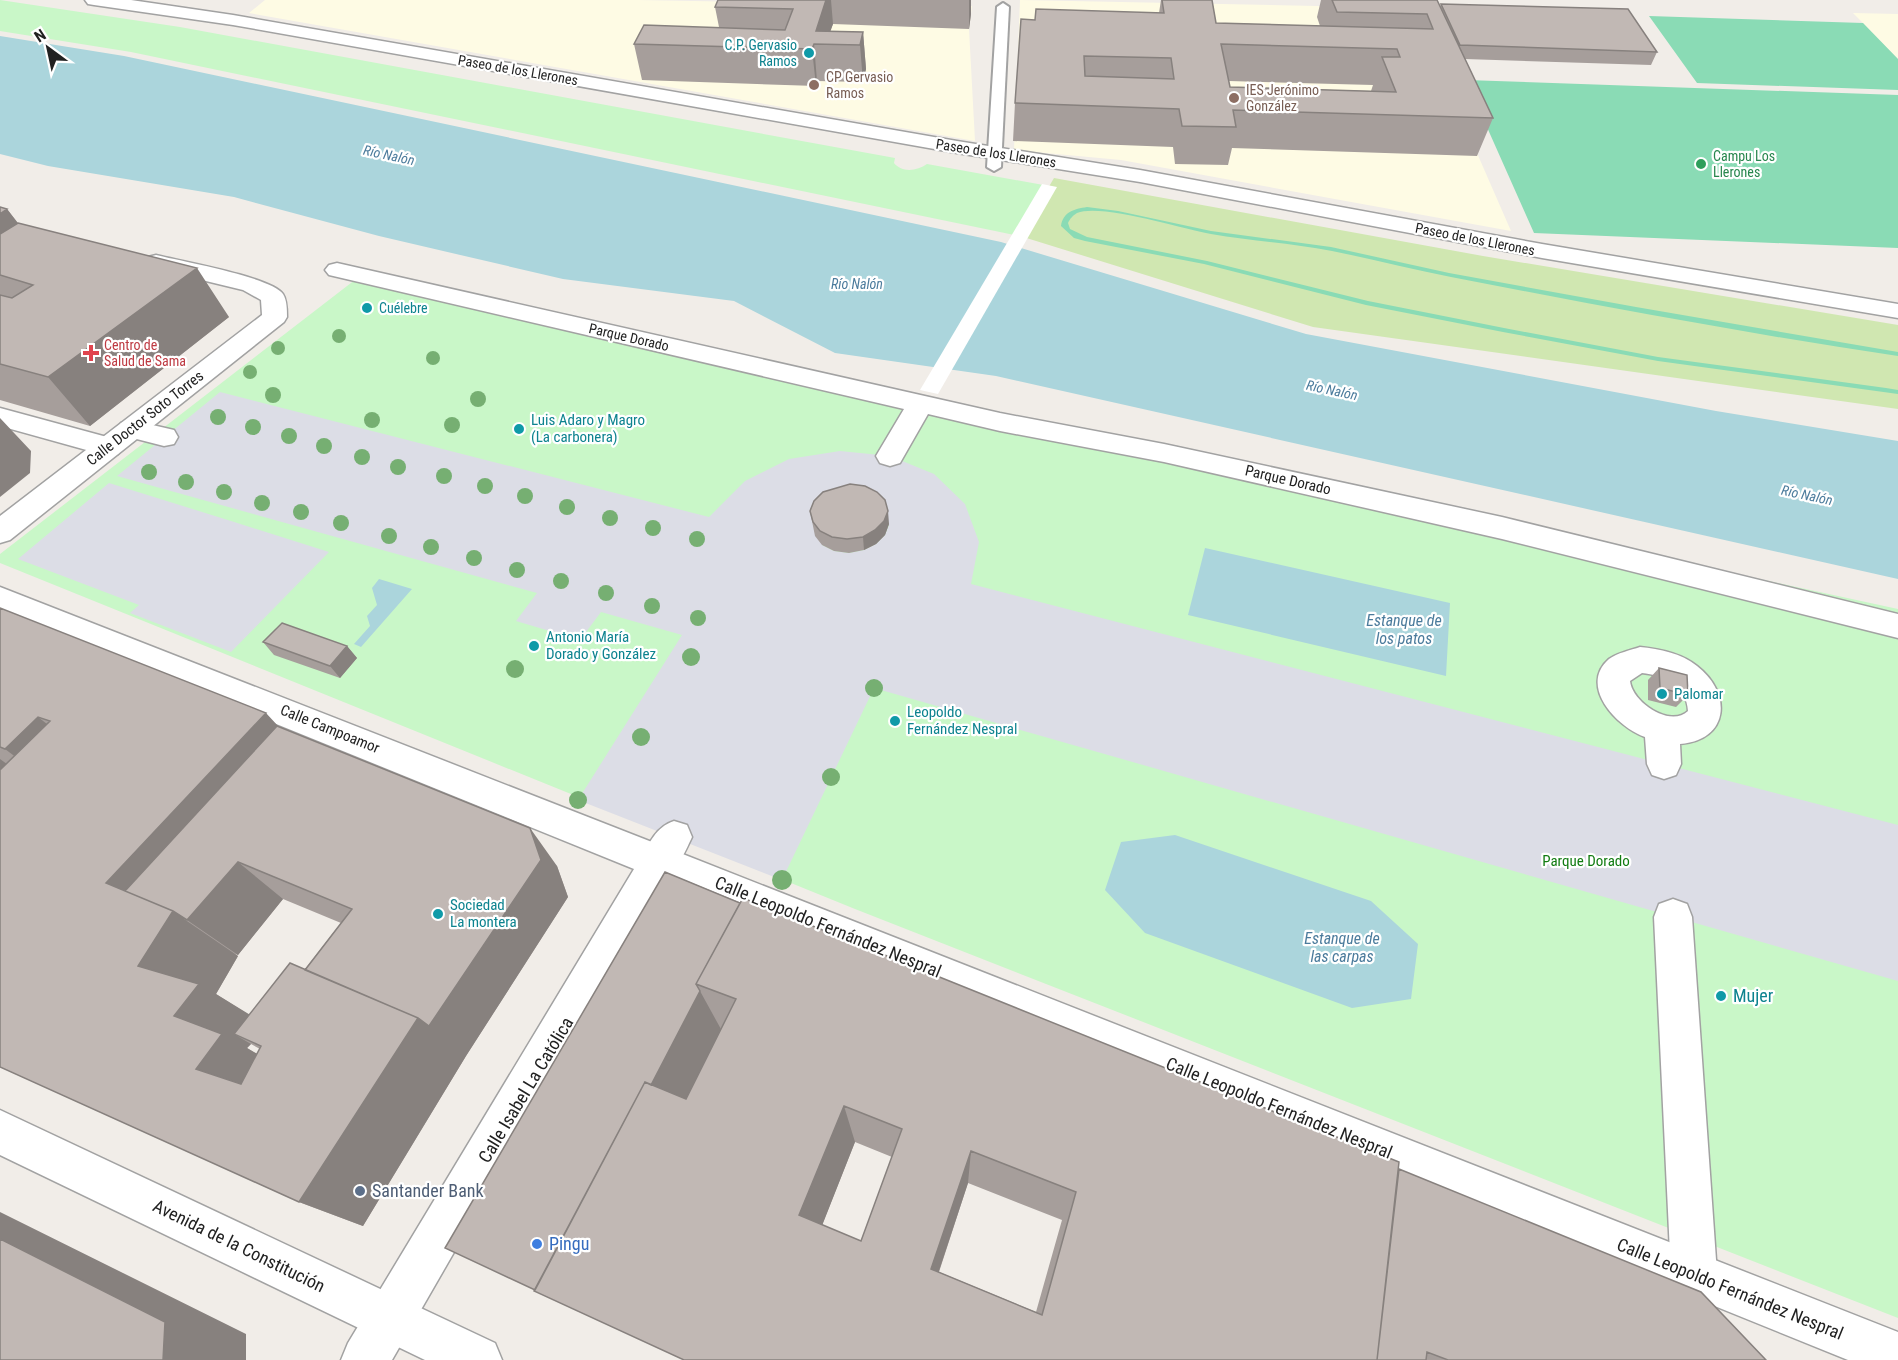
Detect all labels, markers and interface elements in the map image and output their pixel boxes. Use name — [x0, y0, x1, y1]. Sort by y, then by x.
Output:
north arrow — [18, 18, 78, 78]
text: N — [31, 25, 49, 46]
place label: C.P. Gervasio Ramos — [724, 37, 797, 69]
marker: C.P. Gervasio Ramos — [802, 46, 816, 60]
street label: Paseo de los Llerones — [457, 52, 579, 88]
place label: CP Gervasio Ramos — [826, 69, 893, 101]
marker: CP Gervasio Ramos — [807, 78, 821, 92]
place label: IES Jerónimo González — [1246, 82, 1319, 114]
marker: IES Jerónimo González — [1227, 91, 1241, 105]
street label: Paseo de los Llerones — [935, 136, 1057, 170]
water label: Río Nalón — [362, 142, 416, 168]
place label: Campu Los Llerones — [1713, 148, 1775, 180]
marker: Campu Los Llerones — [1694, 157, 1708, 171]
street label: Paseo de los Llerones — [1414, 220, 1536, 258]
water label: Río Nalón — [831, 276, 883, 292]
place label: Cuélebre — [379, 300, 428, 316]
marker: Cuélebre — [360, 301, 374, 315]
street label: Parque Dorado — [587, 320, 671, 354]
place label: Centro de Salud de Sama — [104, 337, 186, 369]
marker: Centro de Salud de Sama — [82, 344, 100, 362]
street label: Calle Doctor Soto Torres — [83, 367, 207, 469]
water label: Río Nalón — [1305, 377, 1359, 403]
place label: Luis Adaro y Magro (La carbonera) — [531, 411, 645, 446]
marker: Luis Adaro y Magro (La carbonera) — [512, 422, 526, 436]
street label: Parque Dorado — [1243, 461, 1333, 499]
water label: Río Nalón — [1780, 482, 1834, 508]
water label: Estanque de los patos — [1366, 611, 1442, 648]
place label: Antonio María Dorado y González — [546, 628, 656, 663]
marker: Antonio María Dorado y González — [527, 639, 541, 653]
place label: Palomar — [1674, 685, 1724, 703]
marker: Palomar — [1655, 687, 1669, 701]
street label: Calle Campoamor — [278, 701, 383, 757]
place label: Leopoldo Fernández Nespral — [907, 703, 1017, 738]
marker: Leopoldo Fernández Nespral — [888, 714, 902, 728]
park label: Parque Dorado — [1542, 852, 1630, 870]
street label: Calle Leopoldo Fernández Nespral — [712, 871, 944, 982]
place label: Sociedad La montera — [450, 896, 517, 931]
marker: Sociedad La montera — [431, 907, 445, 921]
water label: Estanque de las carpas — [1304, 929, 1380, 966]
place label: Mujer — [1733, 985, 1774, 1006]
marker: Mujer — [1714, 989, 1728, 1003]
street label: Calle Isabel La Católica — [474, 1013, 577, 1166]
street label: Calle Leopoldo Fernández Nespral — [1163, 1052, 1395, 1163]
place label: Santander Bank — [372, 1180, 484, 1201]
marker: Santander Bank — [353, 1184, 367, 1198]
street label: Avenida de la Constitución — [150, 1195, 329, 1296]
place label: Pingu — [549, 1233, 589, 1254]
street label: Calle Leopoldo Fernández Nespral — [1614, 1233, 1846, 1344]
marker: Pingu — [530, 1237, 544, 1251]

